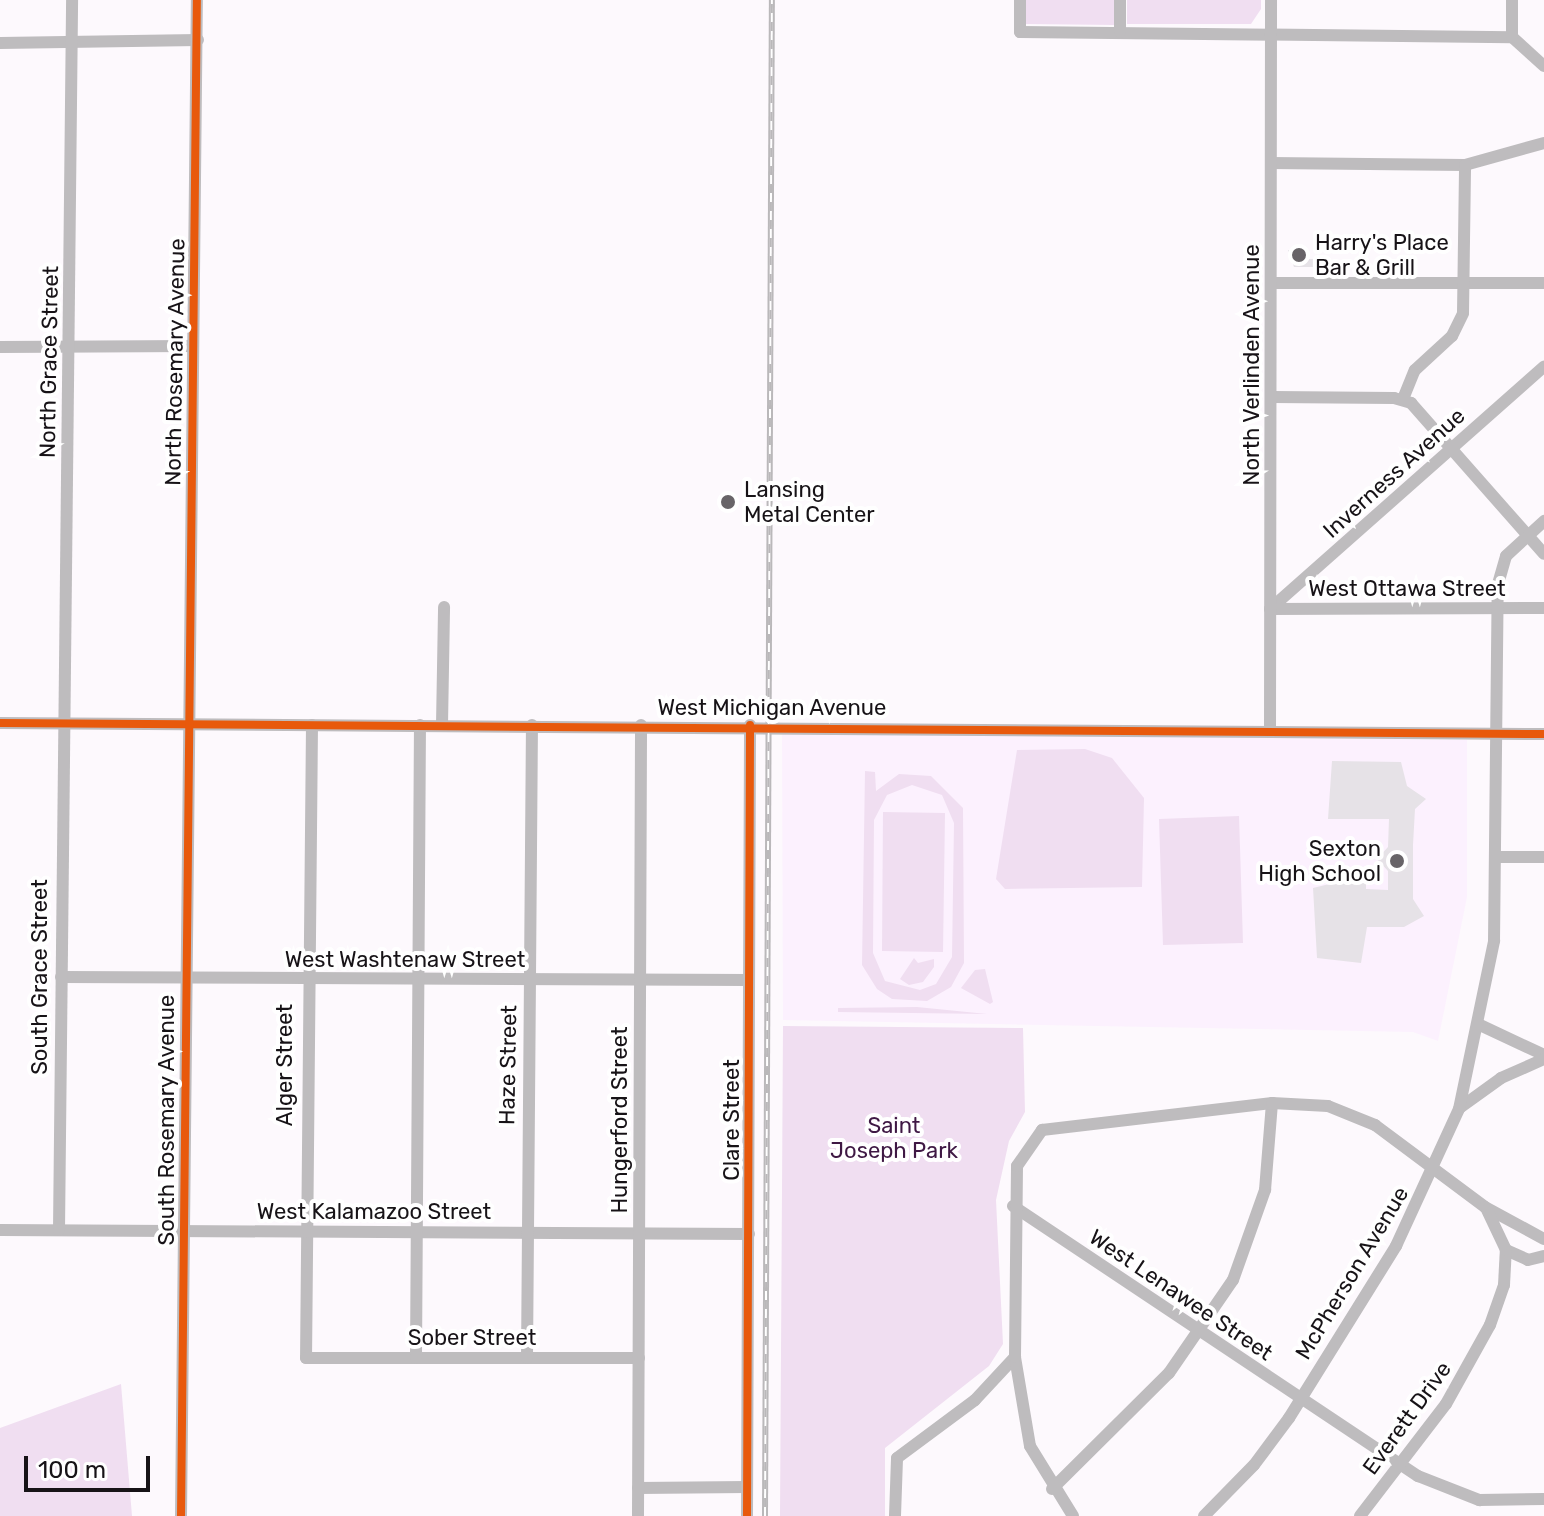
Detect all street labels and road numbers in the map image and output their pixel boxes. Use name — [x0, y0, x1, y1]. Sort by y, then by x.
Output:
street label: North Rosemary Avenue — [160, 237, 190, 487]
street label: North Verlinden Avenue — [1239, 244, 1265, 486]
street label: North Grace Street — [34, 266, 64, 458]
street label: Inverness Avenue — [1318, 402, 1470, 544]
street label: West Ottawa Street — [1308, 576, 1506, 602]
street label: West Michigan Avenue — [657, 695, 887, 721]
street label: South Grace Street — [27, 879, 53, 1075]
street label: West Washtenaw Street — [284, 947, 526, 973]
street label: South Rosemary Avenue — [154, 994, 180, 1246]
street label: Alger Street — [272, 1004, 298, 1126]
street label: Haze Street — [494, 1005, 522, 1125]
street label: Hungerford Street — [607, 1026, 633, 1214]
street label: Clare Street — [719, 1059, 745, 1181]
street label: McPherson Avenue — [1290, 1182, 1414, 1364]
street label: West Kalamazoo Street — [257, 1199, 491, 1225]
street label: West Lenawee Street — [1084, 1224, 1278, 1366]
street label: Sober Street — [407, 1325, 537, 1351]
street label: Everett Drive — [1357, 1356, 1457, 1480]

